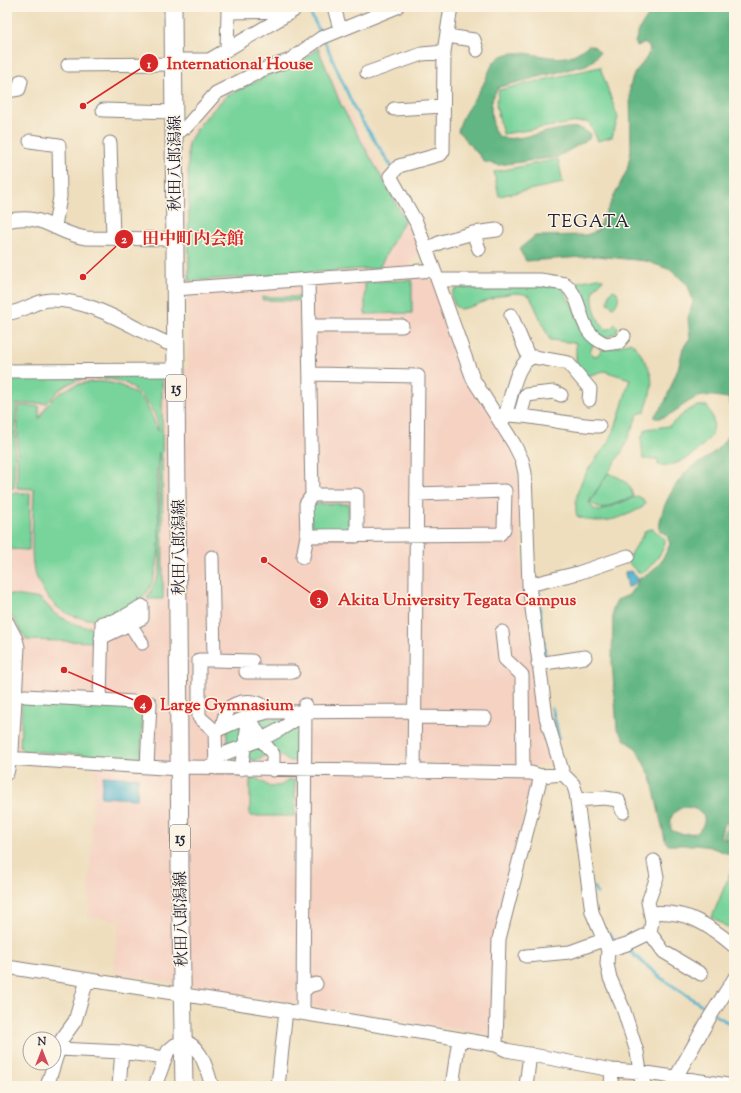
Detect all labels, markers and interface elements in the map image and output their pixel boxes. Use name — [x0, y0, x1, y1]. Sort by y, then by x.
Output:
callout: International House — [139, 49, 322, 78]
text: International House — [167, 53, 313, 77]
text: 1 — [146, 56, 152, 74]
street label: 秋田八郎潟線 — [165, 115, 188, 211]
district label: TEGATA — [548, 210, 630, 236]
callout: 田中町内会館 — [114, 224, 252, 253]
text: 田中町内会館 — [142, 228, 244, 252]
text: 2 — [121, 231, 127, 249]
road number: 15 — [166, 375, 186, 401]
street label: 秋田八郎潟線 — [169, 499, 192, 595]
callout: Akita University Tegata Campus — [309, 585, 584, 614]
text: Akita University Tegata Campus — [338, 589, 577, 613]
text: 3 — [317, 591, 322, 609]
callout: Large Gymnasium — [133, 689, 302, 718]
text: Large Gymnasium — [160, 694, 295, 718]
text: 4 — [139, 696, 146, 714]
road number: 15 — [170, 825, 190, 851]
street label: 秋田八郎潟線 — [170, 871, 195, 967]
north arrow — [22, 1031, 62, 1071]
text: N — [37, 1034, 47, 1050]

